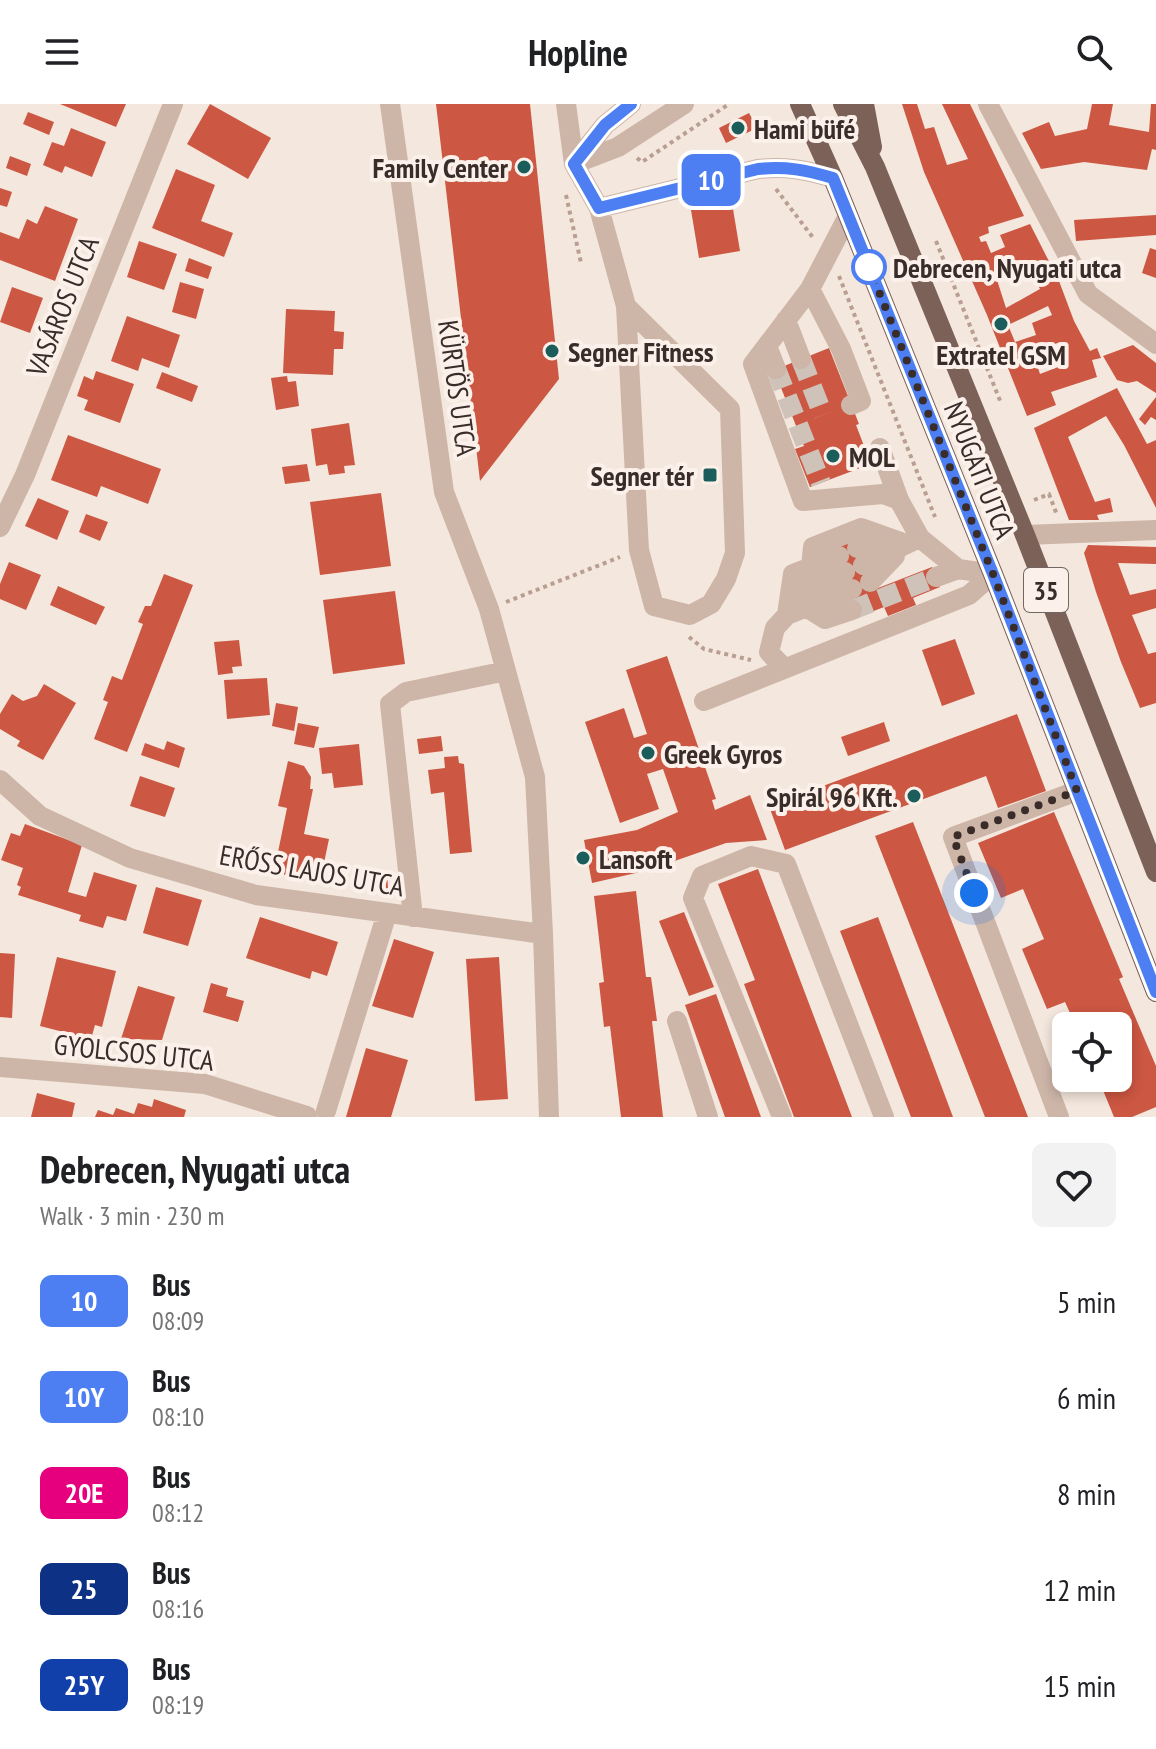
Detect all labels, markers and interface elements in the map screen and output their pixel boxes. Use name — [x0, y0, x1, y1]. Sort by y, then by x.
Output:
text: Hopline — [528, 29, 628, 76]
icon: menu — [40, 30, 84, 74]
icon: search — [1072, 30, 1116, 74]
place label: Hami büfé — [754, 110, 855, 147]
marker: Hami büfé — [729, 119, 747, 137]
place label: Family Center — [372, 149, 509, 186]
line badge: 10 — [675, 154, 747, 206]
marker: Family Center — [515, 158, 533, 176]
text: 10 — [698, 161, 724, 198]
street label: VASÁROS UTCA — [17, 230, 107, 382]
place label: Debrecen, Nyugati utca — [893, 249, 1122, 286]
marker: Debrecen, Nyugati utca — [852, 250, 886, 284]
marker: Extratel GSM — [992, 315, 1010, 333]
street label: KÜRTÖS UTCA — [430, 318, 486, 459]
place label: Segner Fitness — [568, 333, 714, 370]
place label: Extratel GSM — [936, 336, 1066, 373]
marker: Segner Fitness — [543, 342, 561, 360]
street label: NYUGATI UTCA — [936, 396, 1024, 545]
place label: MOL — [849, 438, 895, 475]
marker: MOL — [824, 447, 842, 465]
place label: Segner tér — [590, 457, 695, 494]
marker: Segner tér — [701, 466, 719, 484]
road number: 35 — [1024, 568, 1068, 612]
place label: Greek Gyros — [664, 735, 782, 772]
marker: Greek Gyros — [639, 744, 657, 762]
place label: Spirál 96 Kft. — [766, 778, 898, 815]
marker: Spirál 96 Kft. — [905, 787, 923, 805]
street label: ERŐSS LAJOS UTCA — [217, 836, 408, 905]
place label: Lansoft — [599, 840, 672, 877]
marker: Lansoft — [574, 849, 592, 867]
your location — [954, 873, 994, 913]
map controls — [1052, 1012, 1132, 1092]
button: locate — [1052, 1012, 1132, 1092]
street label: GYOLCSOS UTCA — [52, 1025, 216, 1079]
button: heart — [1032, 1143, 1116, 1227]
text: Debrecen, Nyugati utca — [40, 1144, 350, 1193]
text: Walk · 3 min · 230 m — [40, 1199, 224, 1232]
text: Bus — [152, 1265, 191, 1304]
text: 10 — [71, 1282, 97, 1319]
text: 5 min — [1057, 1282, 1116, 1321]
text: 08:09 — [152, 1304, 204, 1337]
text: Bus — [152, 1361, 191, 1400]
text: 10Y — [64, 1378, 104, 1415]
text: 6 min — [1057, 1378, 1116, 1417]
text: 08:10 — [152, 1400, 204, 1433]
text: Bus — [152, 1457, 191, 1496]
text: 20E — [65, 1474, 103, 1511]
text: 8 min — [1057, 1474, 1116, 1513]
text: 08:12 — [152, 1496, 204, 1529]
text: Bus — [152, 1553, 191, 1592]
text: 25 — [71, 1570, 97, 1607]
text: 12 min — [1043, 1570, 1116, 1609]
text: 08:16 — [152, 1592, 204, 1625]
text: Bus — [152, 1649, 191, 1688]
text: 25Y — [64, 1666, 104, 1703]
text: 15 min — [1043, 1666, 1116, 1705]
text: 08:19 — [152, 1688, 204, 1721]

